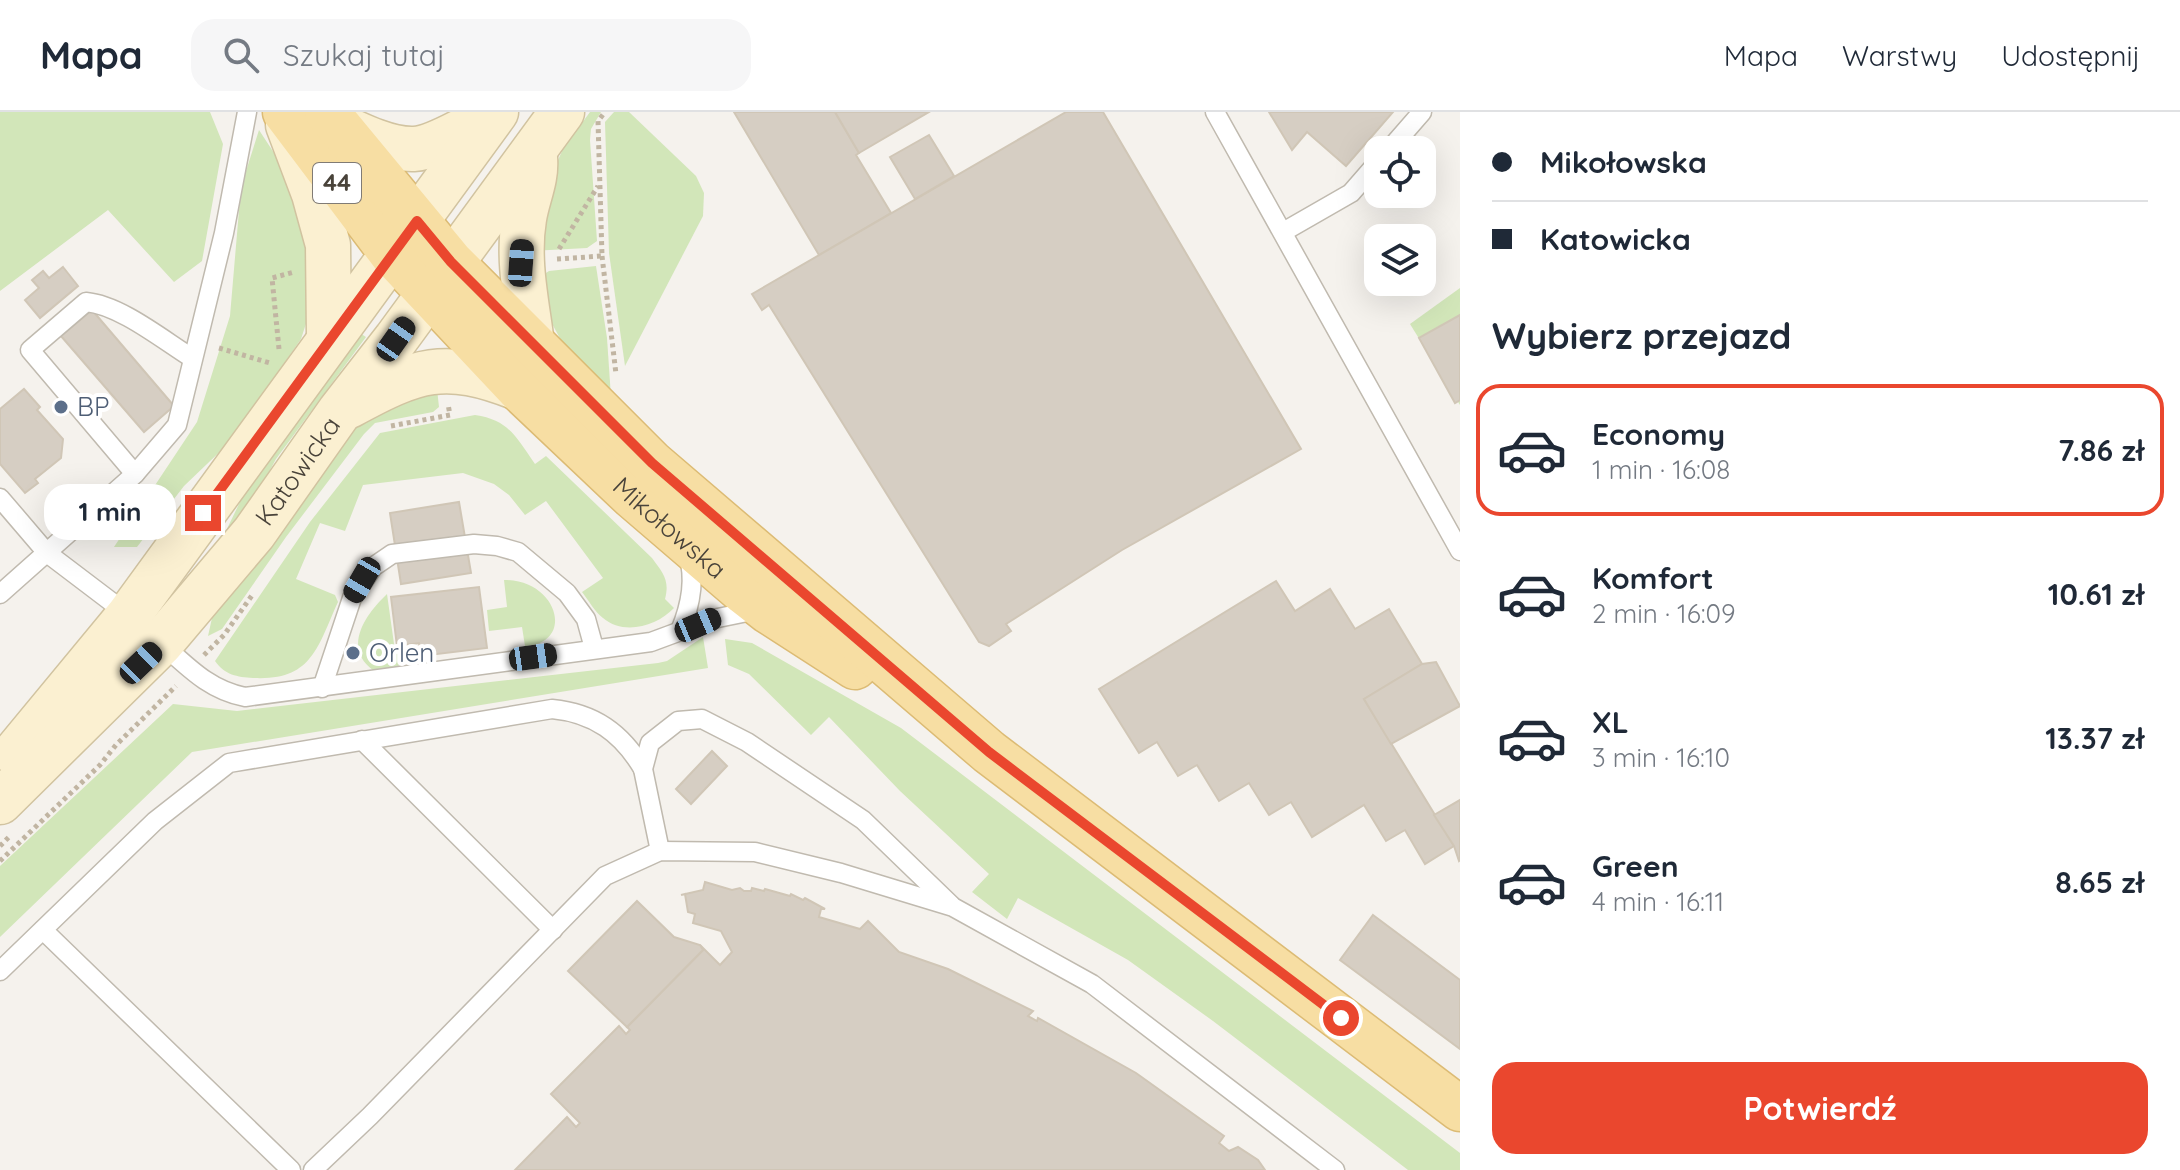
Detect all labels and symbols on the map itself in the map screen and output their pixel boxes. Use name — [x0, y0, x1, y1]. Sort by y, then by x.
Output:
road number: 44 — [313, 163, 361, 203]
car — [507, 238, 535, 288]
car — [372, 312, 420, 366]
place label: BP — [77, 390, 109, 423]
marker: BP — [52, 398, 70, 416]
street label: Katowicka — [247, 410, 347, 532]
street label: Mikołowska — [606, 470, 733, 586]
callout: 1 min — [43, 485, 175, 541]
route end — [185, 495, 221, 531]
car — [340, 553, 384, 607]
car — [671, 605, 725, 645]
place label: Orlen — [369, 636, 434, 669]
car — [115, 638, 167, 688]
car — [508, 642, 558, 672]
marker: Orlen — [344, 644, 362, 662]
route start — [1323, 1000, 1359, 1036]

